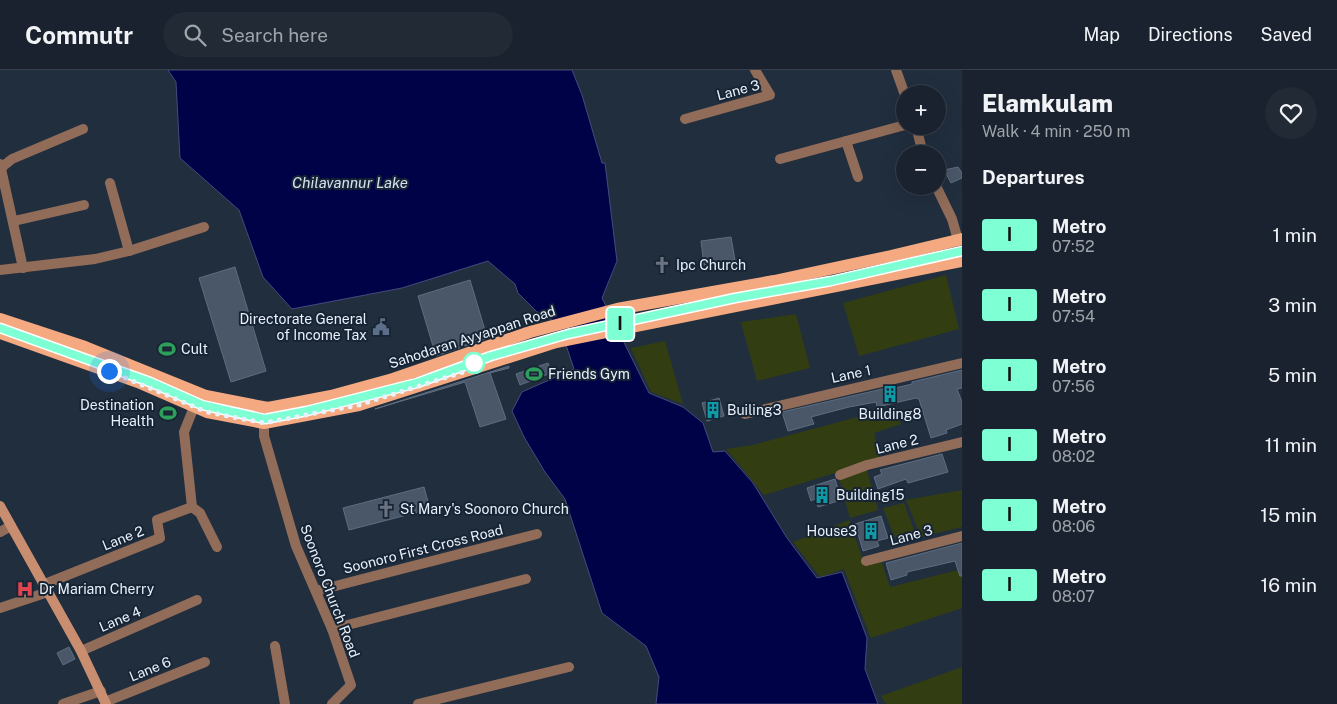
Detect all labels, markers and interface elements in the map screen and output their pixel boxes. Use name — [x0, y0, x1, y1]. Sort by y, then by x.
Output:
search box — [163, 12, 513, 57]
text: Commutr — [25, 21, 133, 49]
icon: search — [181, 21, 209, 49]
text: Search here — [221, 24, 328, 46]
text: Map — [1083, 24, 1120, 45]
text: Directions — [1148, 24, 1233, 45]
text: Saved — [1261, 24, 1312, 45]
street label: Lane 3 — [715, 77, 761, 103]
map controls — [896, 85, 946, 195]
button: + — [896, 85, 946, 135]
button: heart — [1265, 87, 1317, 139]
text: Elamkulam — [982, 89, 1113, 117]
text: Walk · 4 min · 250 m — [982, 122, 1130, 141]
button: − — [896, 145, 946, 195]
text: Departures — [982, 166, 1085, 188]
water label: Chilavannur Lake — [292, 174, 408, 191]
text: Metro — [1052, 215, 1106, 237]
text: I — [1007, 224, 1012, 245]
text: 1 min — [1272, 224, 1317, 246]
text: 07:52 — [1052, 237, 1095, 256]
church icon: Ipc Church — [652, 255, 672, 275]
place label: Ipc Church — [676, 257, 746, 273]
text: Metro — [1052, 285, 1106, 307]
text: I — [1007, 294, 1012, 315]
text: 3 min — [1268, 294, 1317, 316]
street label: Sahodaran Ayyappan Road — [387, 302, 557, 372]
text: 07:54 — [1052, 307, 1095, 326]
line badge: I — [604, 308, 636, 340]
place label: Directorate General of Income Tax — [239, 311, 367, 343]
text: I — [617, 313, 623, 334]
public building icon: Directorate General of Income Tax — [371, 317, 391, 337]
sports icon: Cult — [157, 339, 177, 359]
place label: Cult — [181, 341, 208, 357]
unlabelled marker — [463, 352, 485, 374]
text: Metro — [1052, 355, 1106, 377]
your location — [97, 359, 122, 384]
street label: Lane 1 — [829, 362, 873, 386]
sports icon: Friends Gym — [524, 364, 544, 384]
text: I — [1007, 364, 1012, 385]
text: 5 min — [1268, 364, 1317, 386]
place label: Friends Gym — [548, 366, 630, 382]
text: 07:56 — [1052, 377, 1095, 396]
building icon: Building8 — [880, 384, 900, 404]
place label: Destination Health — [80, 397, 154, 429]
building icon: Builing3 — [703, 400, 723, 420]
place label: Builing3 — [727, 402, 782, 418]
sports icon: Destination Health — [158, 403, 178, 423]
place label: Building8 — [859, 406, 921, 422]
text: Metro — [1052, 425, 1106, 447]
street label: Lane 2 — [874, 431, 920, 457]
text: I — [1007, 434, 1012, 455]
text: 11 min — [1265, 434, 1317, 456]
text: 08:02 — [1052, 447, 1095, 466]
building icon: Building15 — [812, 485, 832, 505]
place label: Building15 — [836, 487, 905, 503]
text: Metro — [1052, 495, 1106, 517]
church icon: St Mary's Soonoro Church — [376, 499, 396, 519]
place label: St Mary's Soonoro Church — [400, 501, 569, 517]
text: I — [1007, 504, 1012, 525]
text: 15 min — [1260, 504, 1317, 526]
text: 08:06 — [1052, 517, 1095, 536]
street label: Soonoro First Cross Road — [341, 521, 505, 577]
building icon: House3 — [861, 521, 881, 541]
street label: Lane 2 — [100, 522, 146, 554]
street label: Soonoro Church Road — [297, 522, 363, 660]
street label: Lane 3 — [888, 522, 934, 548]
place label: House3 — [807, 523, 857, 539]
text: Metro — [1052, 565, 1106, 587]
text: I — [1007, 574, 1012, 595]
text: 16 min — [1261, 574, 1317, 596]
hospital icon: Dr Mariam Cherry — [15, 579, 35, 599]
place label: Dr Mariam Cherry — [39, 581, 155, 597]
text: 08:07 — [1052, 587, 1095, 606]
street label: Lane 4 — [97, 603, 143, 635]
street label: Lane 6 — [127, 653, 173, 685]

